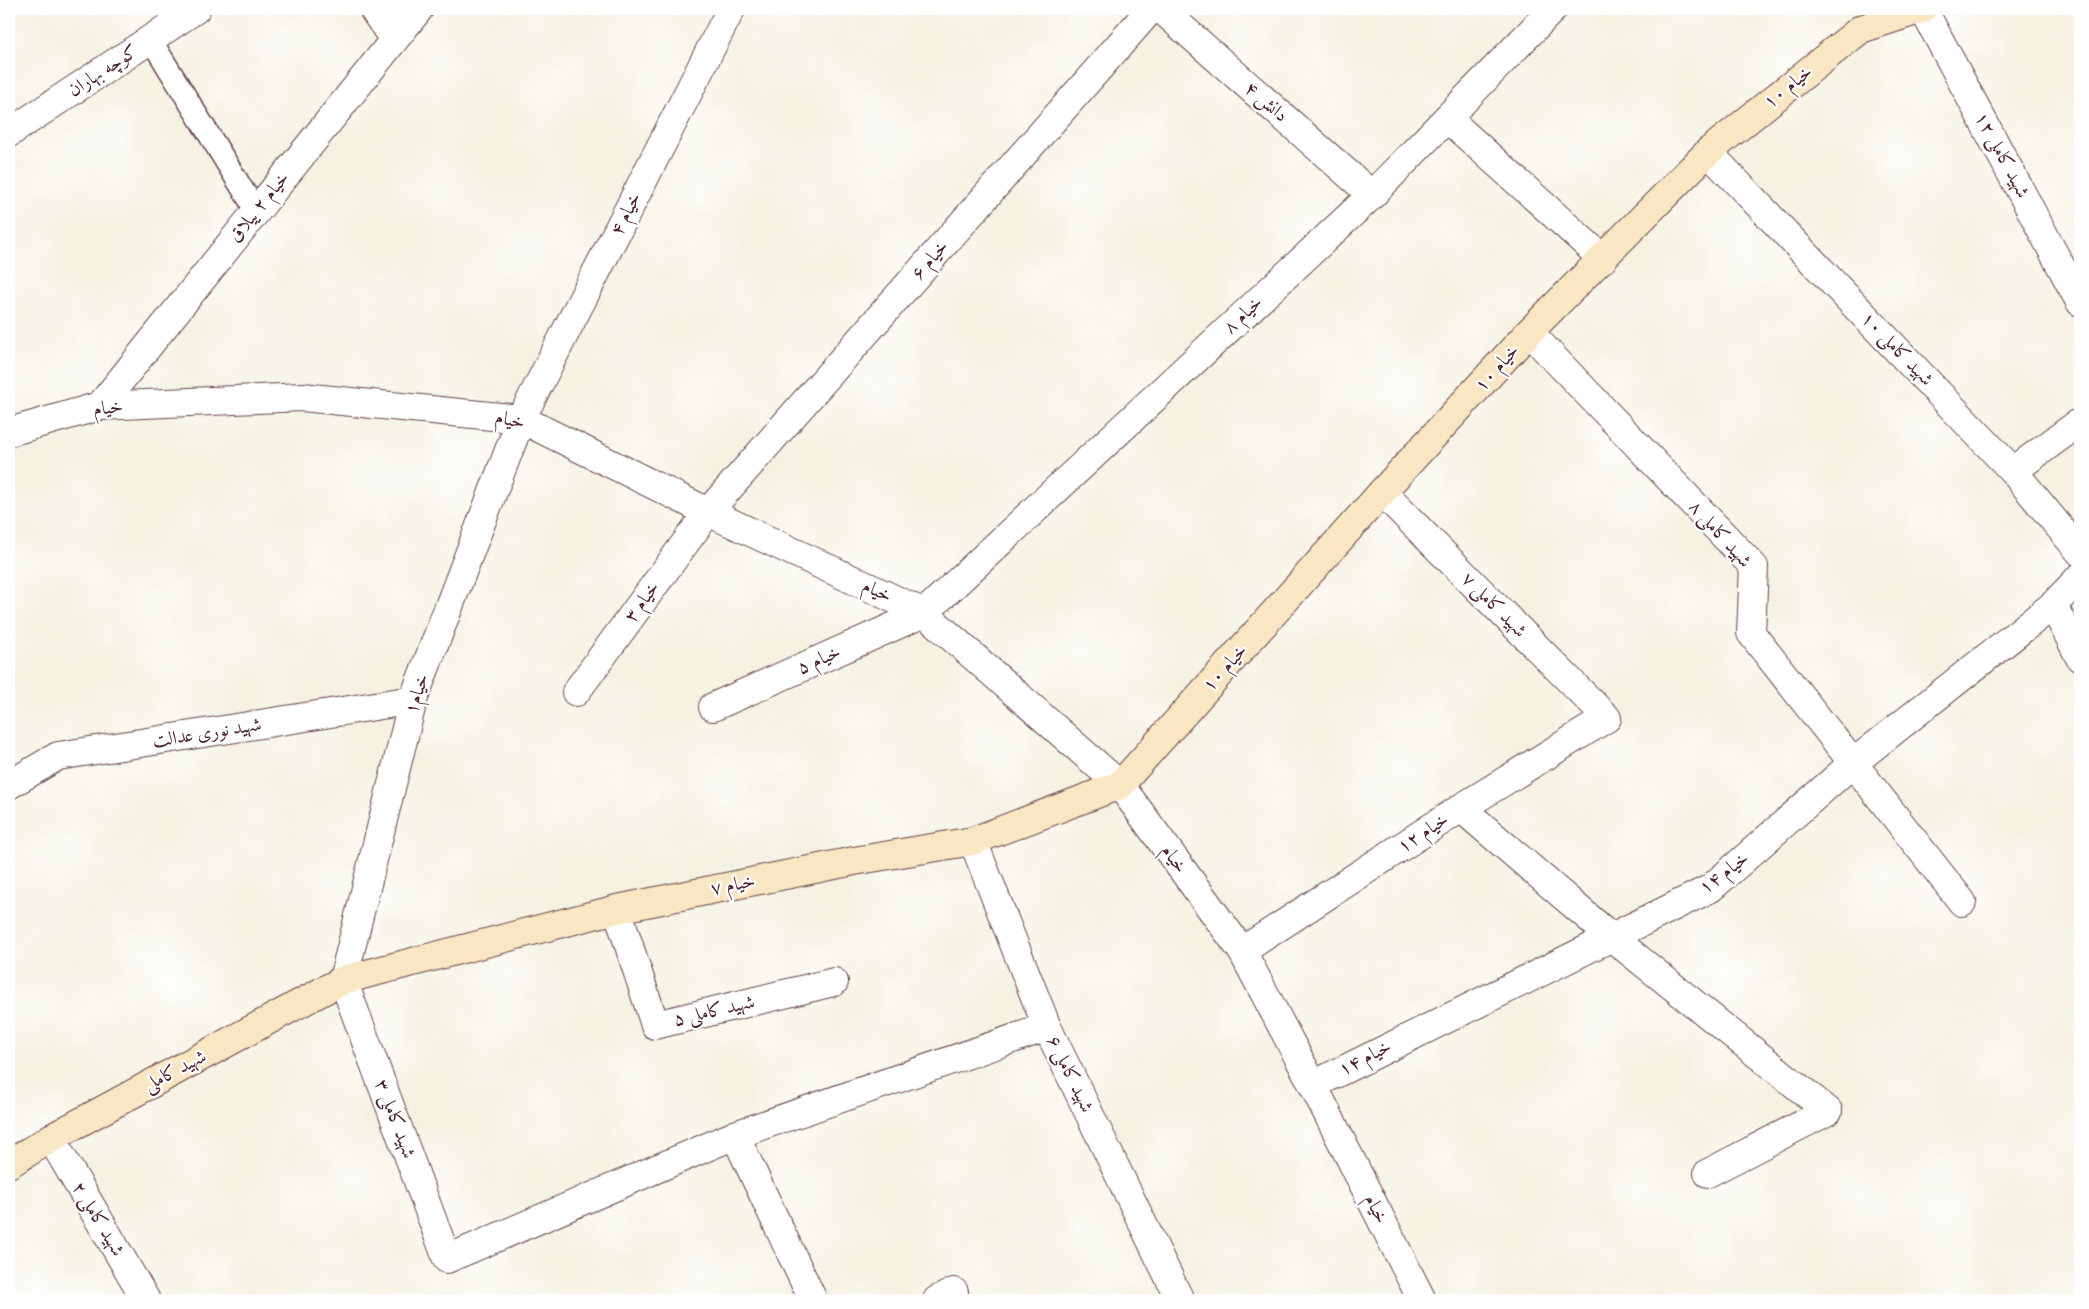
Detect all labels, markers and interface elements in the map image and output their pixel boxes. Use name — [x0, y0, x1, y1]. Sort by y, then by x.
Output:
street label: کوچه بهاران — [64, 40, 143, 103]
street label: خیام ۱۰ — [1759, 60, 1820, 117]
street label: دانش ۴ — [1239, 77, 1293, 128]
street label: شهید کاملی ۱۲ — [1968, 108, 2034, 203]
street label: خیام ۲ ییلاق — [224, 167, 298, 250]
street label: خیام ۴ — [605, 189, 650, 241]
street label: خیام ۶ — [906, 235, 957, 287]
street label: خیام ۸ — [1219, 291, 1270, 342]
street label: شهید کاملی ۱۰ — [1855, 307, 1938, 392]
street label: خیام ۱۰ — [1470, 339, 1527, 399]
street label: خیام — [92, 395, 125, 425]
street label: خیام — [492, 406, 527, 438]
street label: شهید کاملی ۸ — [1682, 496, 1756, 574]
street label: شهید کاملی ۷ — [1455, 568, 1531, 644]
street label: خیام — [857, 574, 895, 611]
street label: خیام ۳ — [619, 577, 668, 629]
street label: خیام ۱۰ — [1198, 639, 1255, 699]
street label: خیام ۵ — [794, 640, 846, 683]
street label: خیام۱ — [400, 671, 438, 718]
street label: شهید نوری عدالت — [151, 713, 263, 753]
street label: خیام ۱۲ — [1393, 808, 1455, 861]
street label: خیام — [1153, 840, 1192, 880]
street label: خیام ۱۴ — [1695, 847, 1756, 902]
street label: خیام ۷ — [709, 869, 758, 905]
street label: شهید کاملی ۵ — [671, 990, 757, 1033]
street label: شهید کاملی ۶ — [1040, 1032, 1098, 1117]
street label: خیام ۱۴ — [1335, 1035, 1397, 1085]
street label: شهید کاملی — [140, 1045, 211, 1099]
street label: شهید کاملی ۳ — [368, 1076, 421, 1163]
street label: شهید کاملی ۲ — [65, 1178, 129, 1261]
street label: خیام — [1355, 1190, 1393, 1229]

